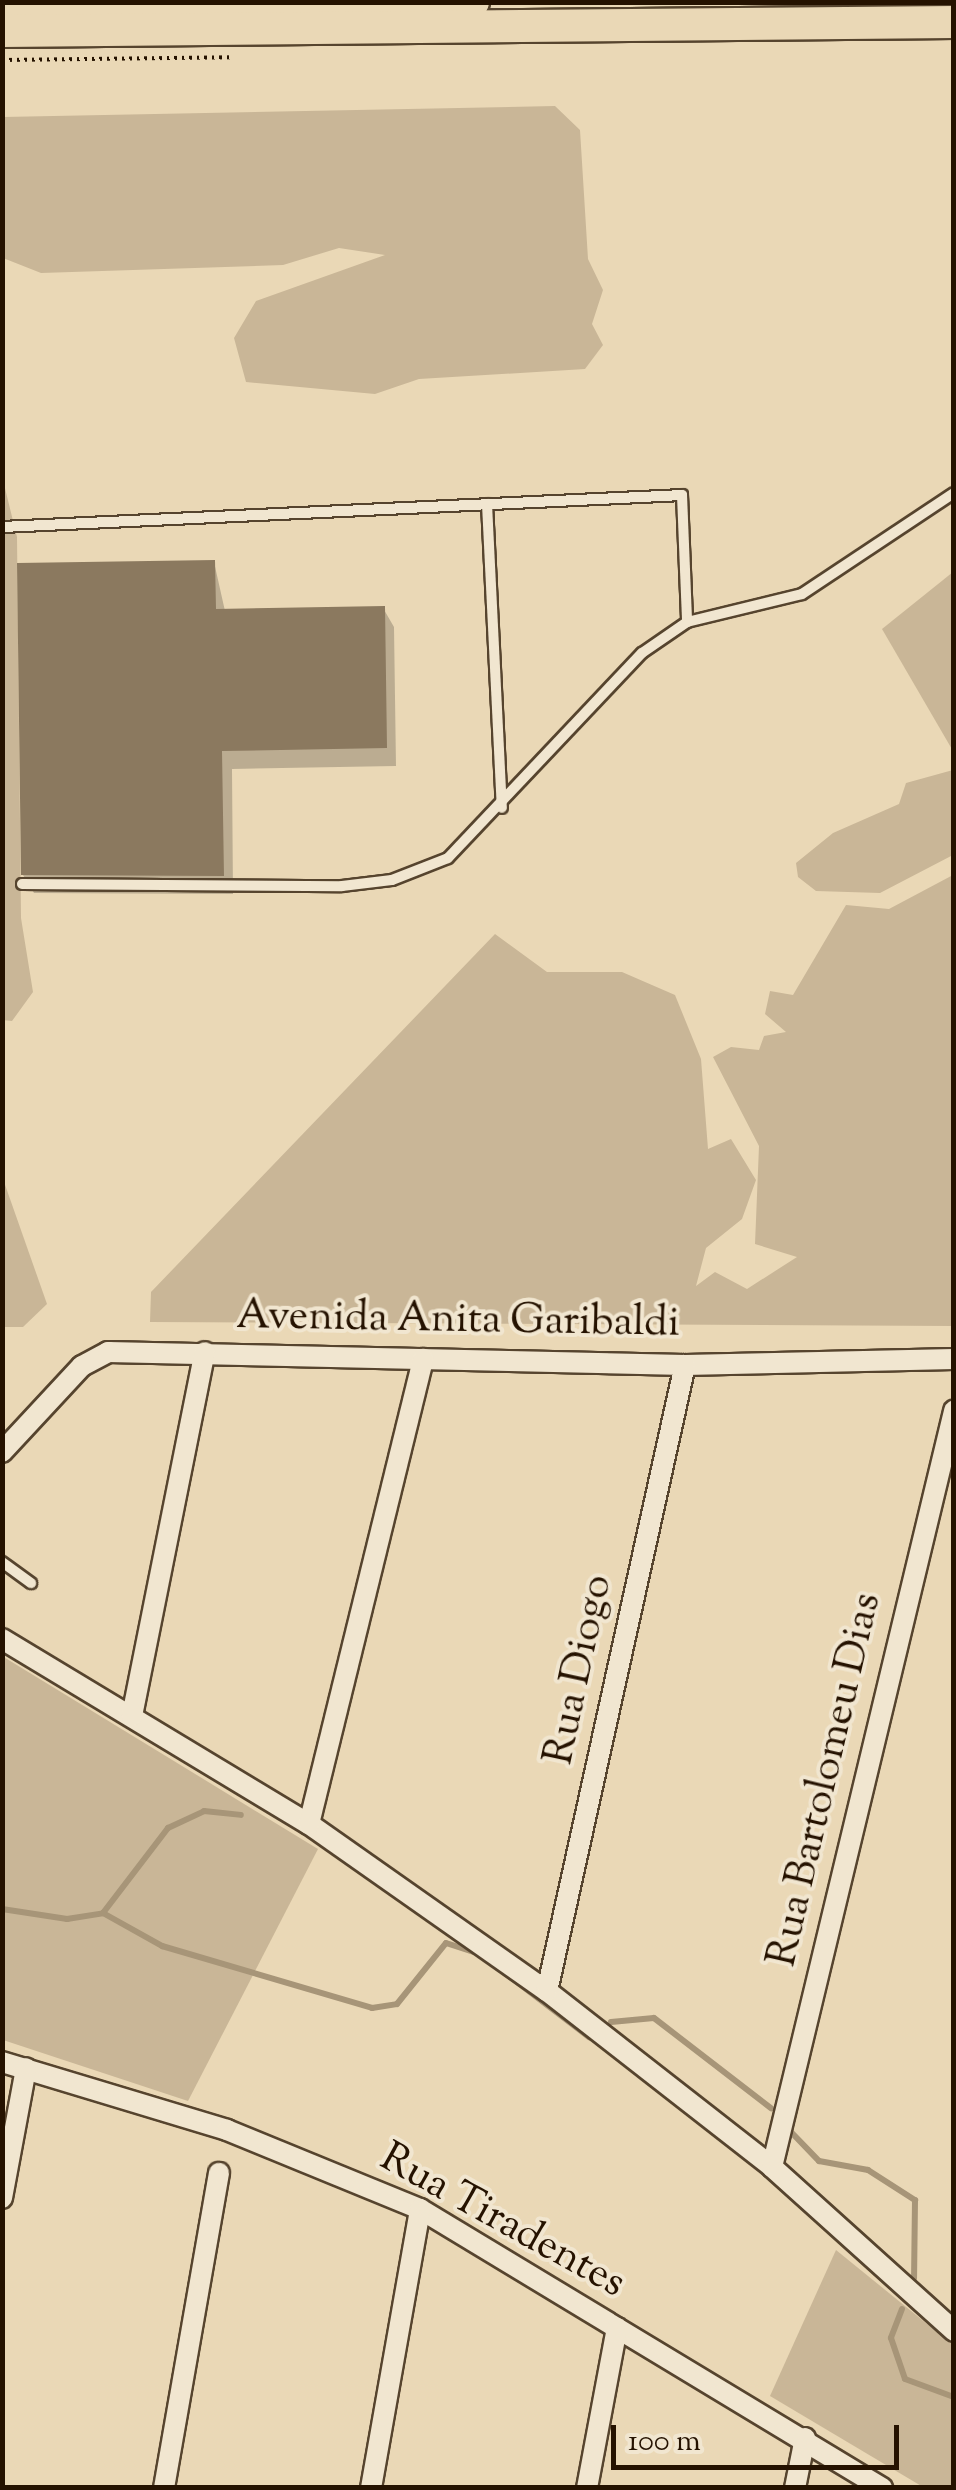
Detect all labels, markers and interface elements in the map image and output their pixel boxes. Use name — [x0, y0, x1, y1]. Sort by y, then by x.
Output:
street label: Avenida Anita Garibaldi — [236, 1292, 680, 1350]
street label: Rua Diogo — [535, 1571, 625, 1769]
street label: Rua Bartolomeu Dias — [758, 1588, 894, 1972]
street label: Rua Tiradentes — [370, 2134, 634, 2310]
scale bar — [616, 2405, 904, 2467]
text: 100 m — [628, 2421, 701, 2464]

